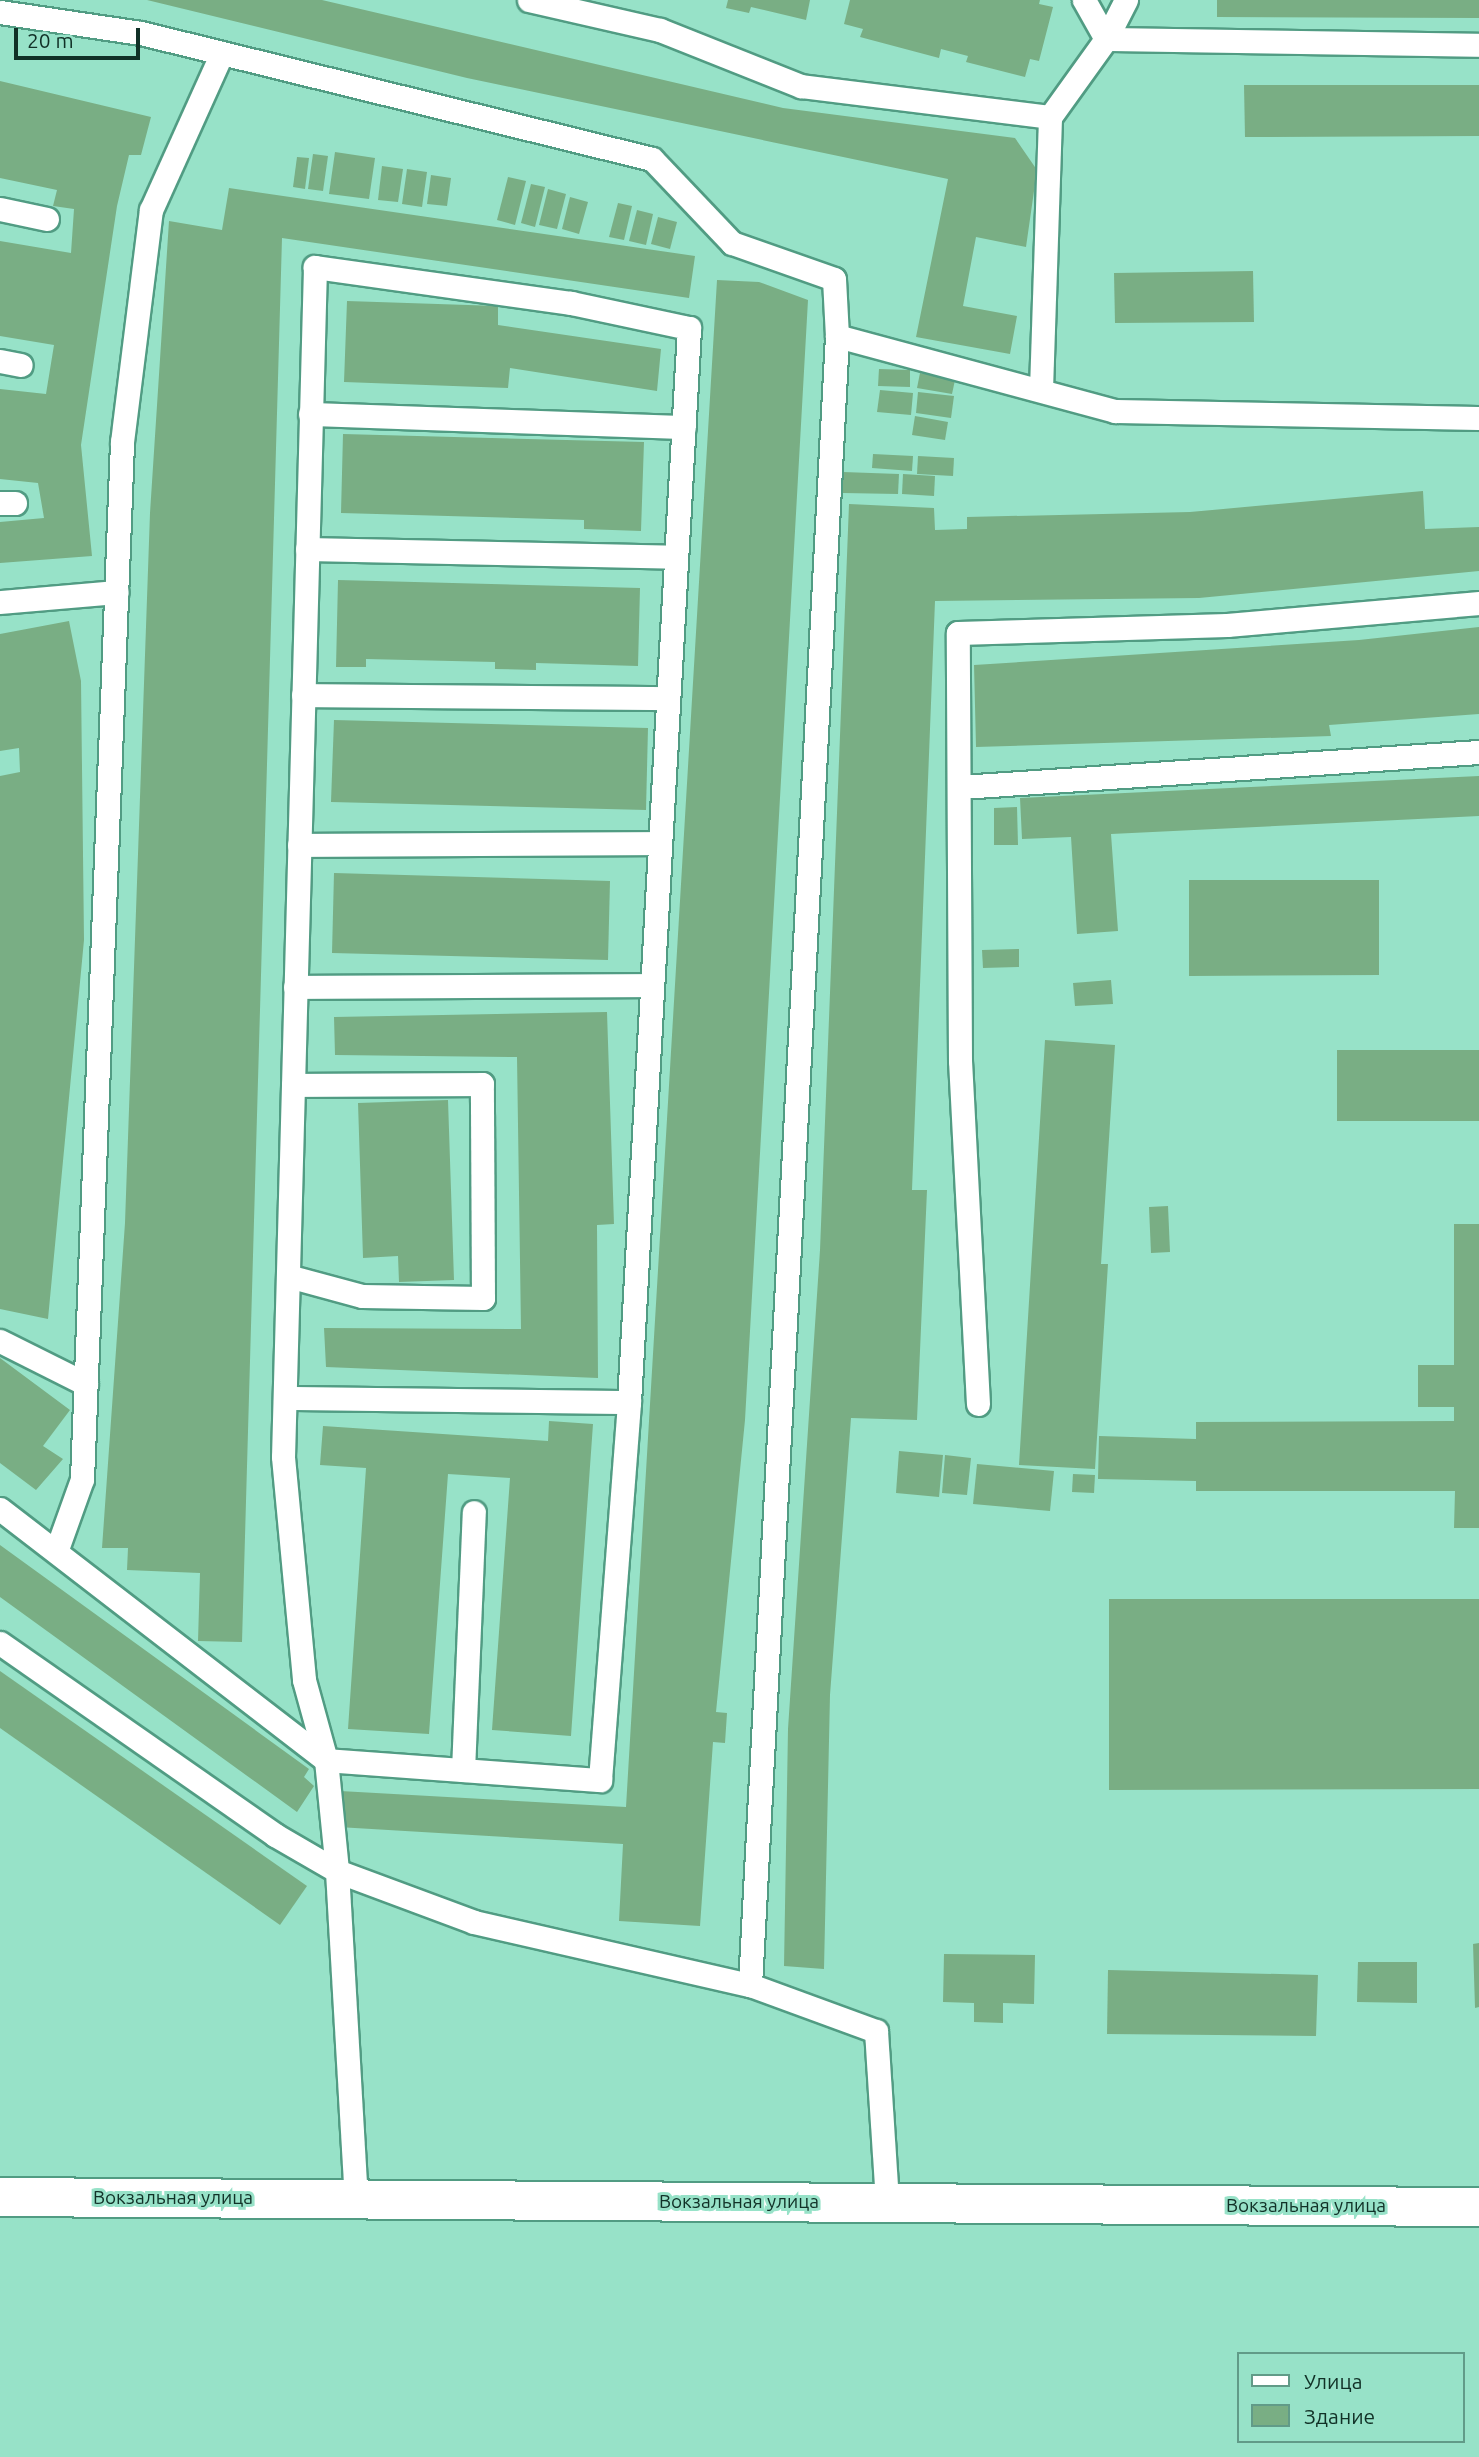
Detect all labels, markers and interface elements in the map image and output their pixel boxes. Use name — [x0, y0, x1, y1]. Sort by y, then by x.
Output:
scale bar — [18, 14, 144, 58]
text: 20 m — [27, 28, 74, 52]
street label: Вокзальная улица — [93, 2187, 253, 2209]
street label: Вокзальная улица — [659, 2191, 819, 2213]
street label: Вокзальная улица — [1226, 2195, 1386, 2217]
legend — [1238, 2352, 1465, 2443]
text: Улица — [1304, 2369, 1362, 2393]
text: Здание — [1304, 2404, 1375, 2428]

